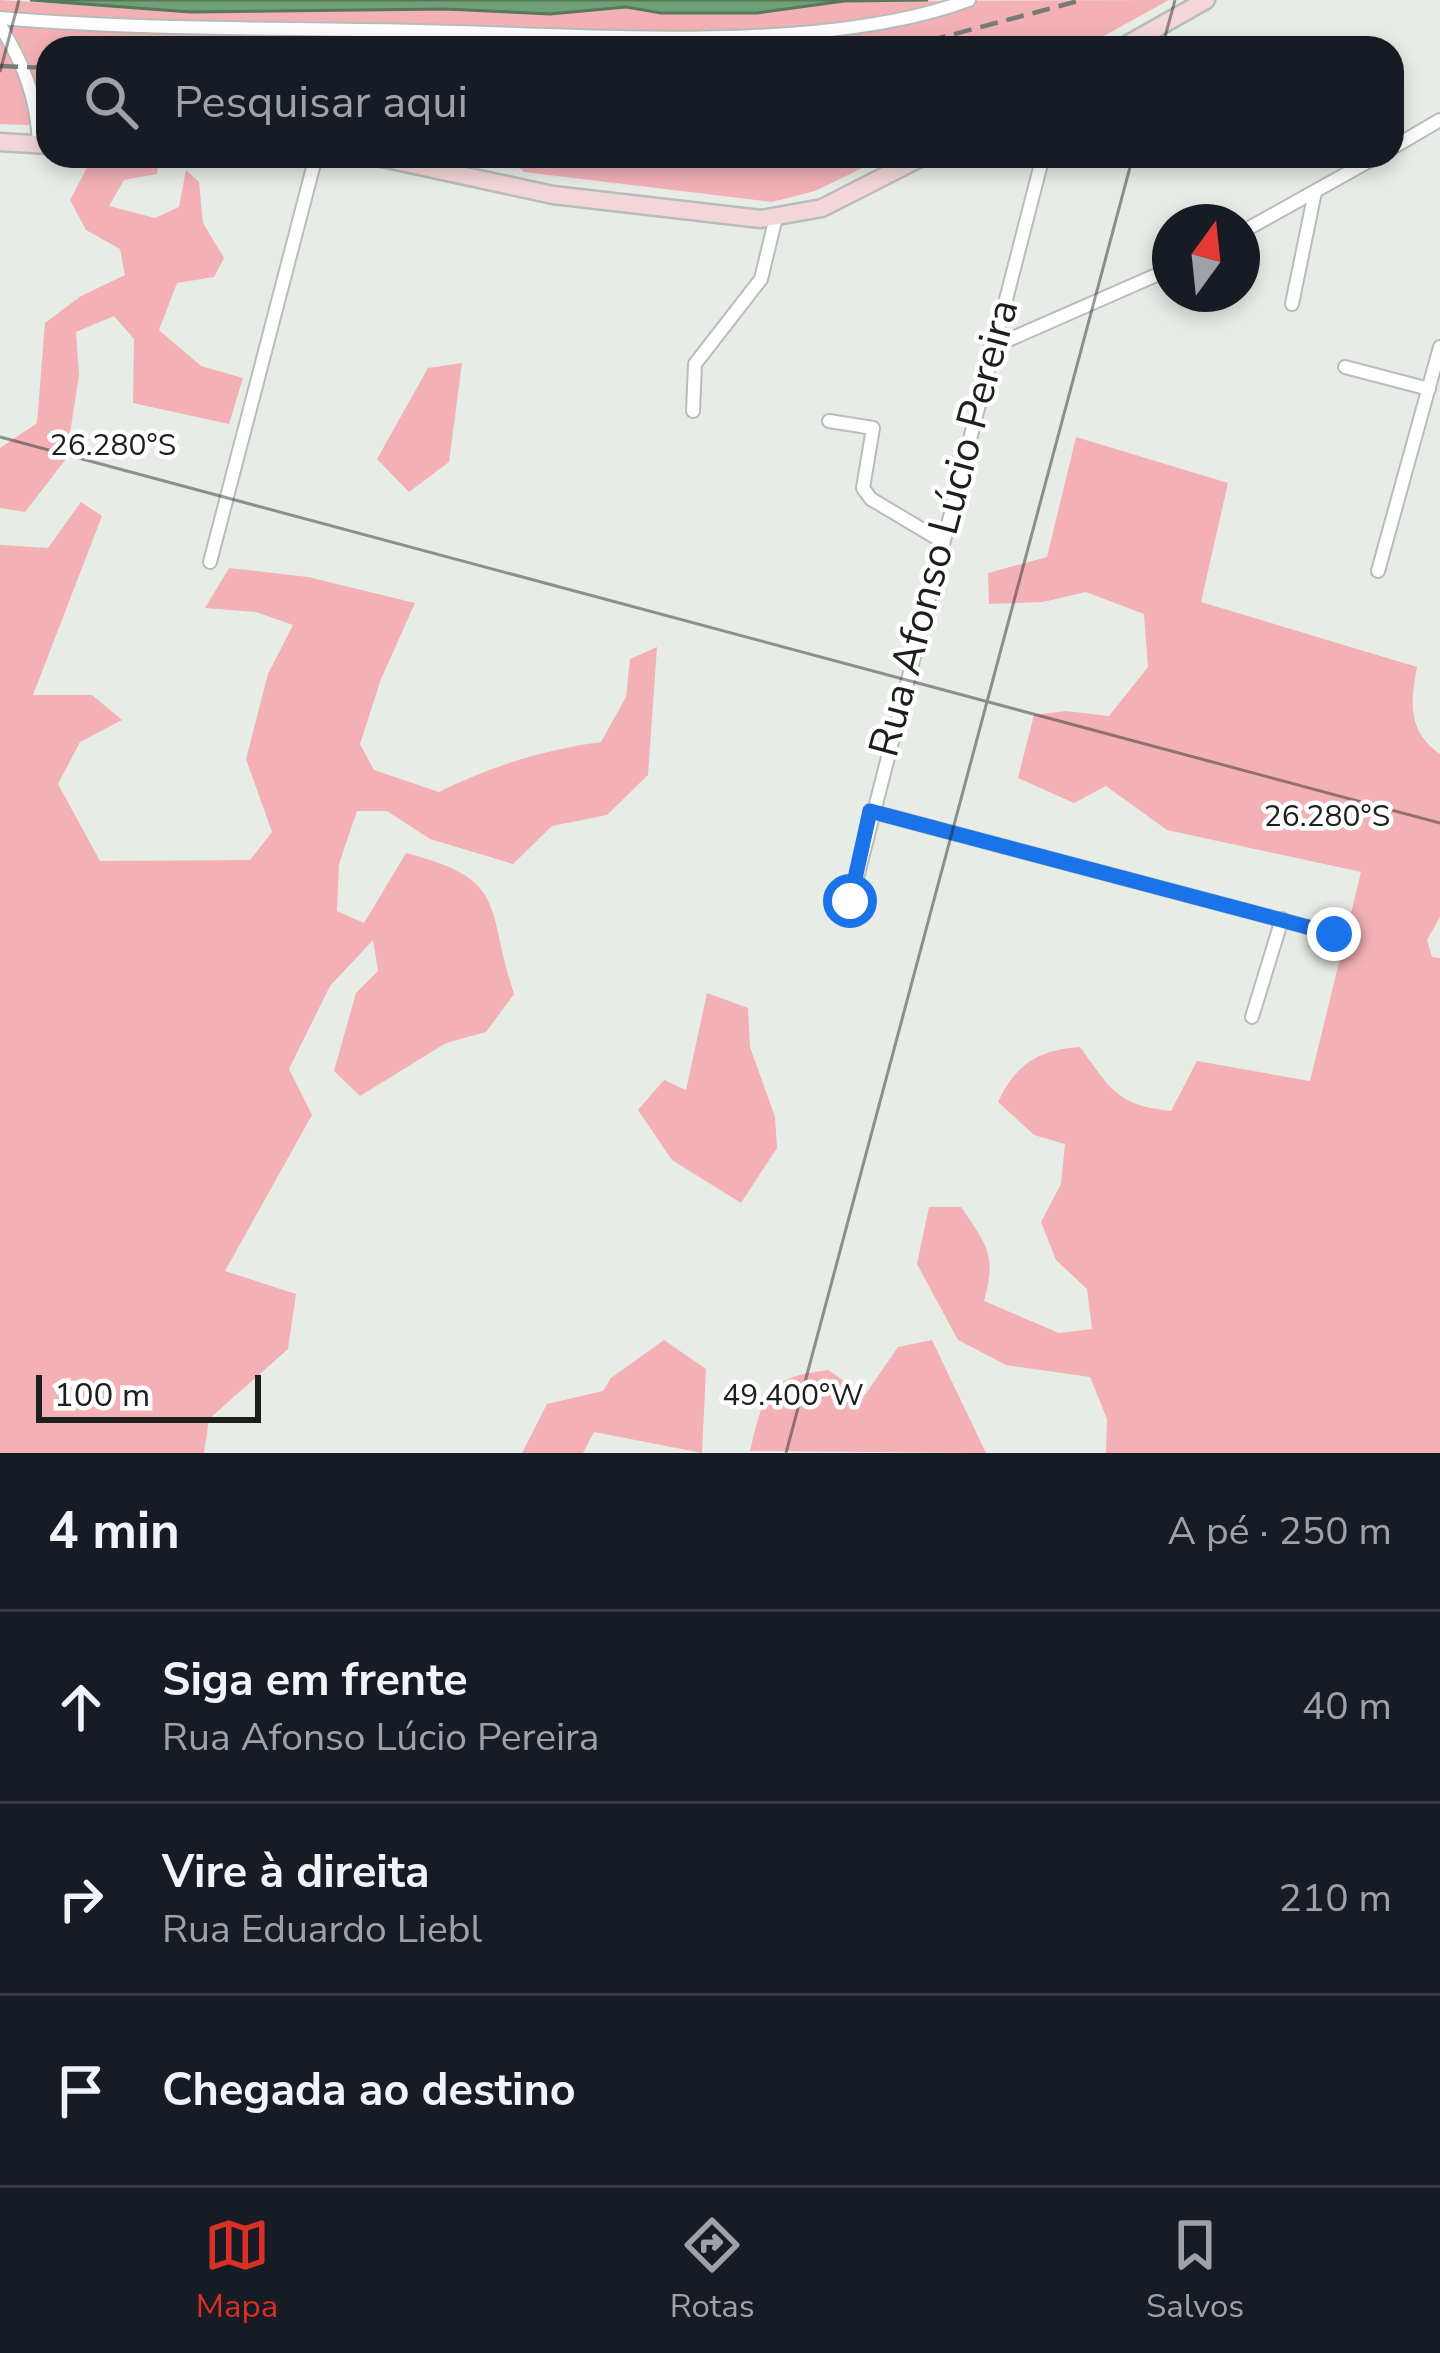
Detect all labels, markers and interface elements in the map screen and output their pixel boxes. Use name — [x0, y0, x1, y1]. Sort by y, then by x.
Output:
search box — [36, 36, 1404, 168]
icon: search — [78, 69, 144, 135]
text: Pesquisar aqui — [174, 72, 468, 133]
north arrow — [1152, 204, 1260, 312]
street label: Rua Afonso Lúcio Pereira — [855, 293, 1033, 763]
text: 26.280°S — [50, 425, 176, 466]
text: 26.280°S — [1264, 796, 1390, 837]
route start — [823, 874, 877, 928]
route end — [1307, 907, 1361, 961]
scale bar — [36, 1369, 261, 1422]
text: 100 m — [54, 1373, 150, 1418]
text: 49.400°W — [722, 1375, 864, 1416]
text: 4 min — [48, 1496, 180, 1566]
text: A pé · 250 m — [1168, 1505, 1392, 1558]
text: Siga em frente — [162, 1650, 468, 1711]
icon: ahead — [48, 1674, 114, 1740]
text: 40 m — [1302, 1680, 1392, 1733]
text: Rua Afonso Lúcio Pereira — [162, 1711, 600, 1764]
text: Vire à direita — [162, 1842, 430, 1903]
icon: right — [48, 1866, 114, 1932]
text: 210 m — [1278, 1872, 1392, 1925]
text: Rua Eduardo Liebl — [162, 1903, 482, 1956]
icon: arrive — [48, 2058, 114, 2124]
text: Chegada ao destino — [162, 2060, 576, 2121]
tab: Mapa — [196, 2212, 278, 2329]
tab: Rotas — [670, 2212, 755, 2329]
tab: Salvos — [1146, 2212, 1244, 2329]

